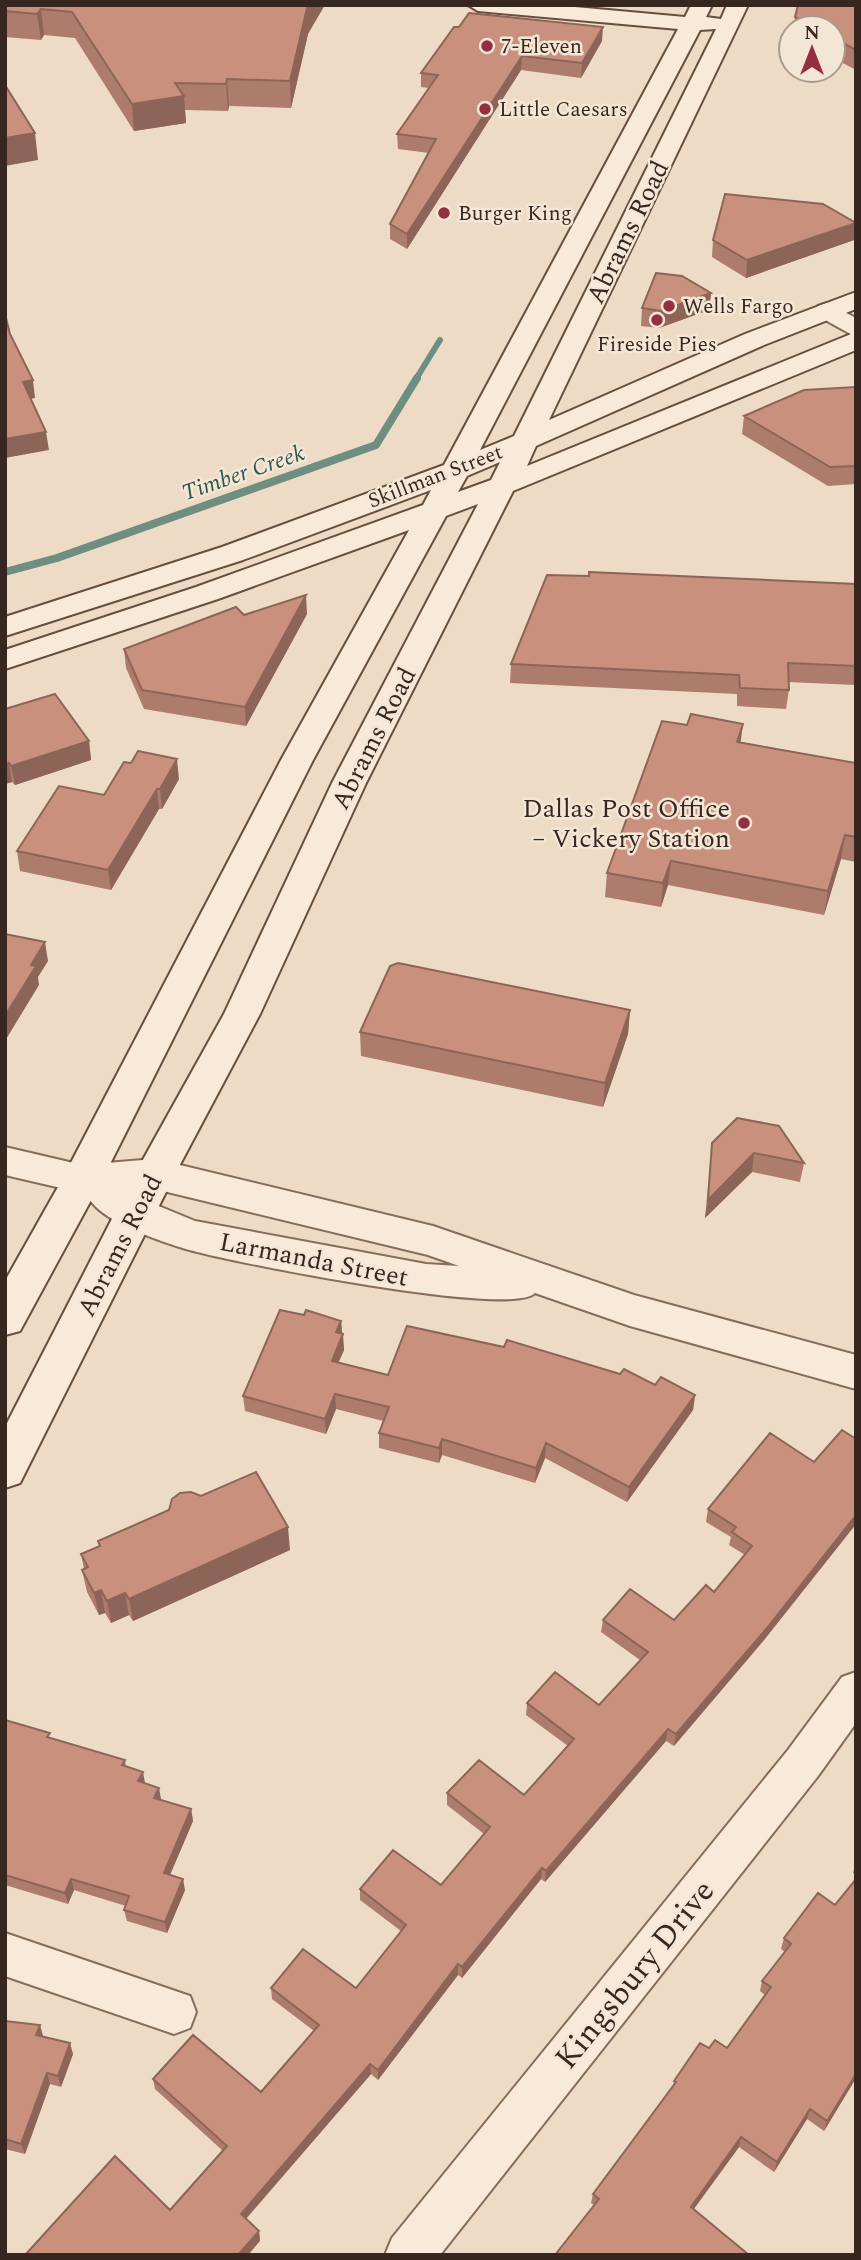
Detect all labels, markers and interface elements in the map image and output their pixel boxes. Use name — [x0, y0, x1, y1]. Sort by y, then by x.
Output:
north arrow — [777, 14, 847, 84]
text: N — [804, 19, 820, 48]
place label: 7-Eleven — [501, 31, 582, 63]
marker: 7-Eleven — [479, 38, 495, 54]
place label: Little Caesars — [499, 94, 628, 126]
marker: Little Caesars — [477, 101, 493, 117]
street label: Abrams Road — [576, 154, 680, 311]
place label: Burger King — [458, 198, 572, 230]
marker: Burger King — [436, 205, 452, 221]
place label: Wells Fargo — [683, 291, 794, 323]
marker: Wells Fargo — [661, 298, 677, 314]
marker: Fireside Pies — [649, 312, 665, 328]
place label: Fireside Pies — [597, 329, 717, 361]
water label: Timber Creek — [177, 436, 310, 511]
street label: Skillman Street — [363, 437, 507, 517]
street label: Abrams Road — [321, 660, 427, 817]
place label: Dallas Post Office – Vickery Station — [523, 789, 730, 859]
marker: Dallas Post Office – Vickery Station — [736, 815, 752, 831]
street label: Abrams Road — [67, 1167, 173, 1324]
street label: Larmanda Street — [216, 1222, 412, 1298]
street label: Kingsbury Drive — [543, 1869, 727, 2081]

